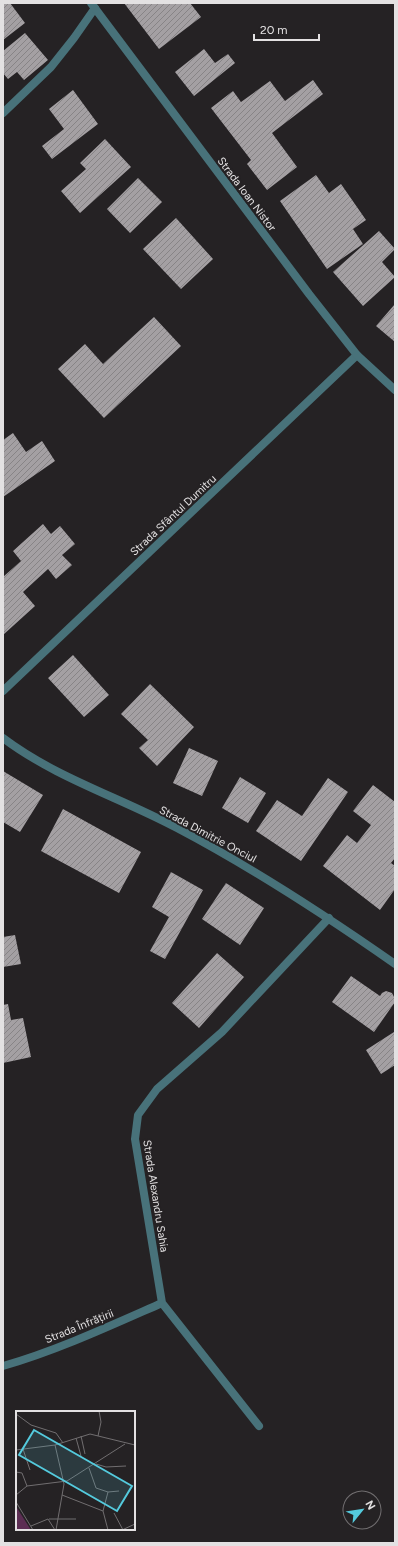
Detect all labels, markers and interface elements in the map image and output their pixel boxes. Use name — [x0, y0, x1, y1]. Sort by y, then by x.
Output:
scale bar — [254, 16, 319, 42]
text: 20 m — [260, 23, 288, 37]
street label: Strada Ioan Nistor — [215, 155, 279, 234]
street label: Strada Sfântul Dumitru — [128, 472, 219, 559]
street label: Strada Dimitrie Onciul — [157, 803, 258, 866]
street label: Strada Alexandru Sahia — [140, 1139, 171, 1253]
street label: Strada Înfrățirii — [43, 1306, 115, 1346]
inset map — [16, 1411, 135, 1530]
north arrow — [342, 1490, 382, 1530]
text: N — [362, 1498, 378, 1512]

